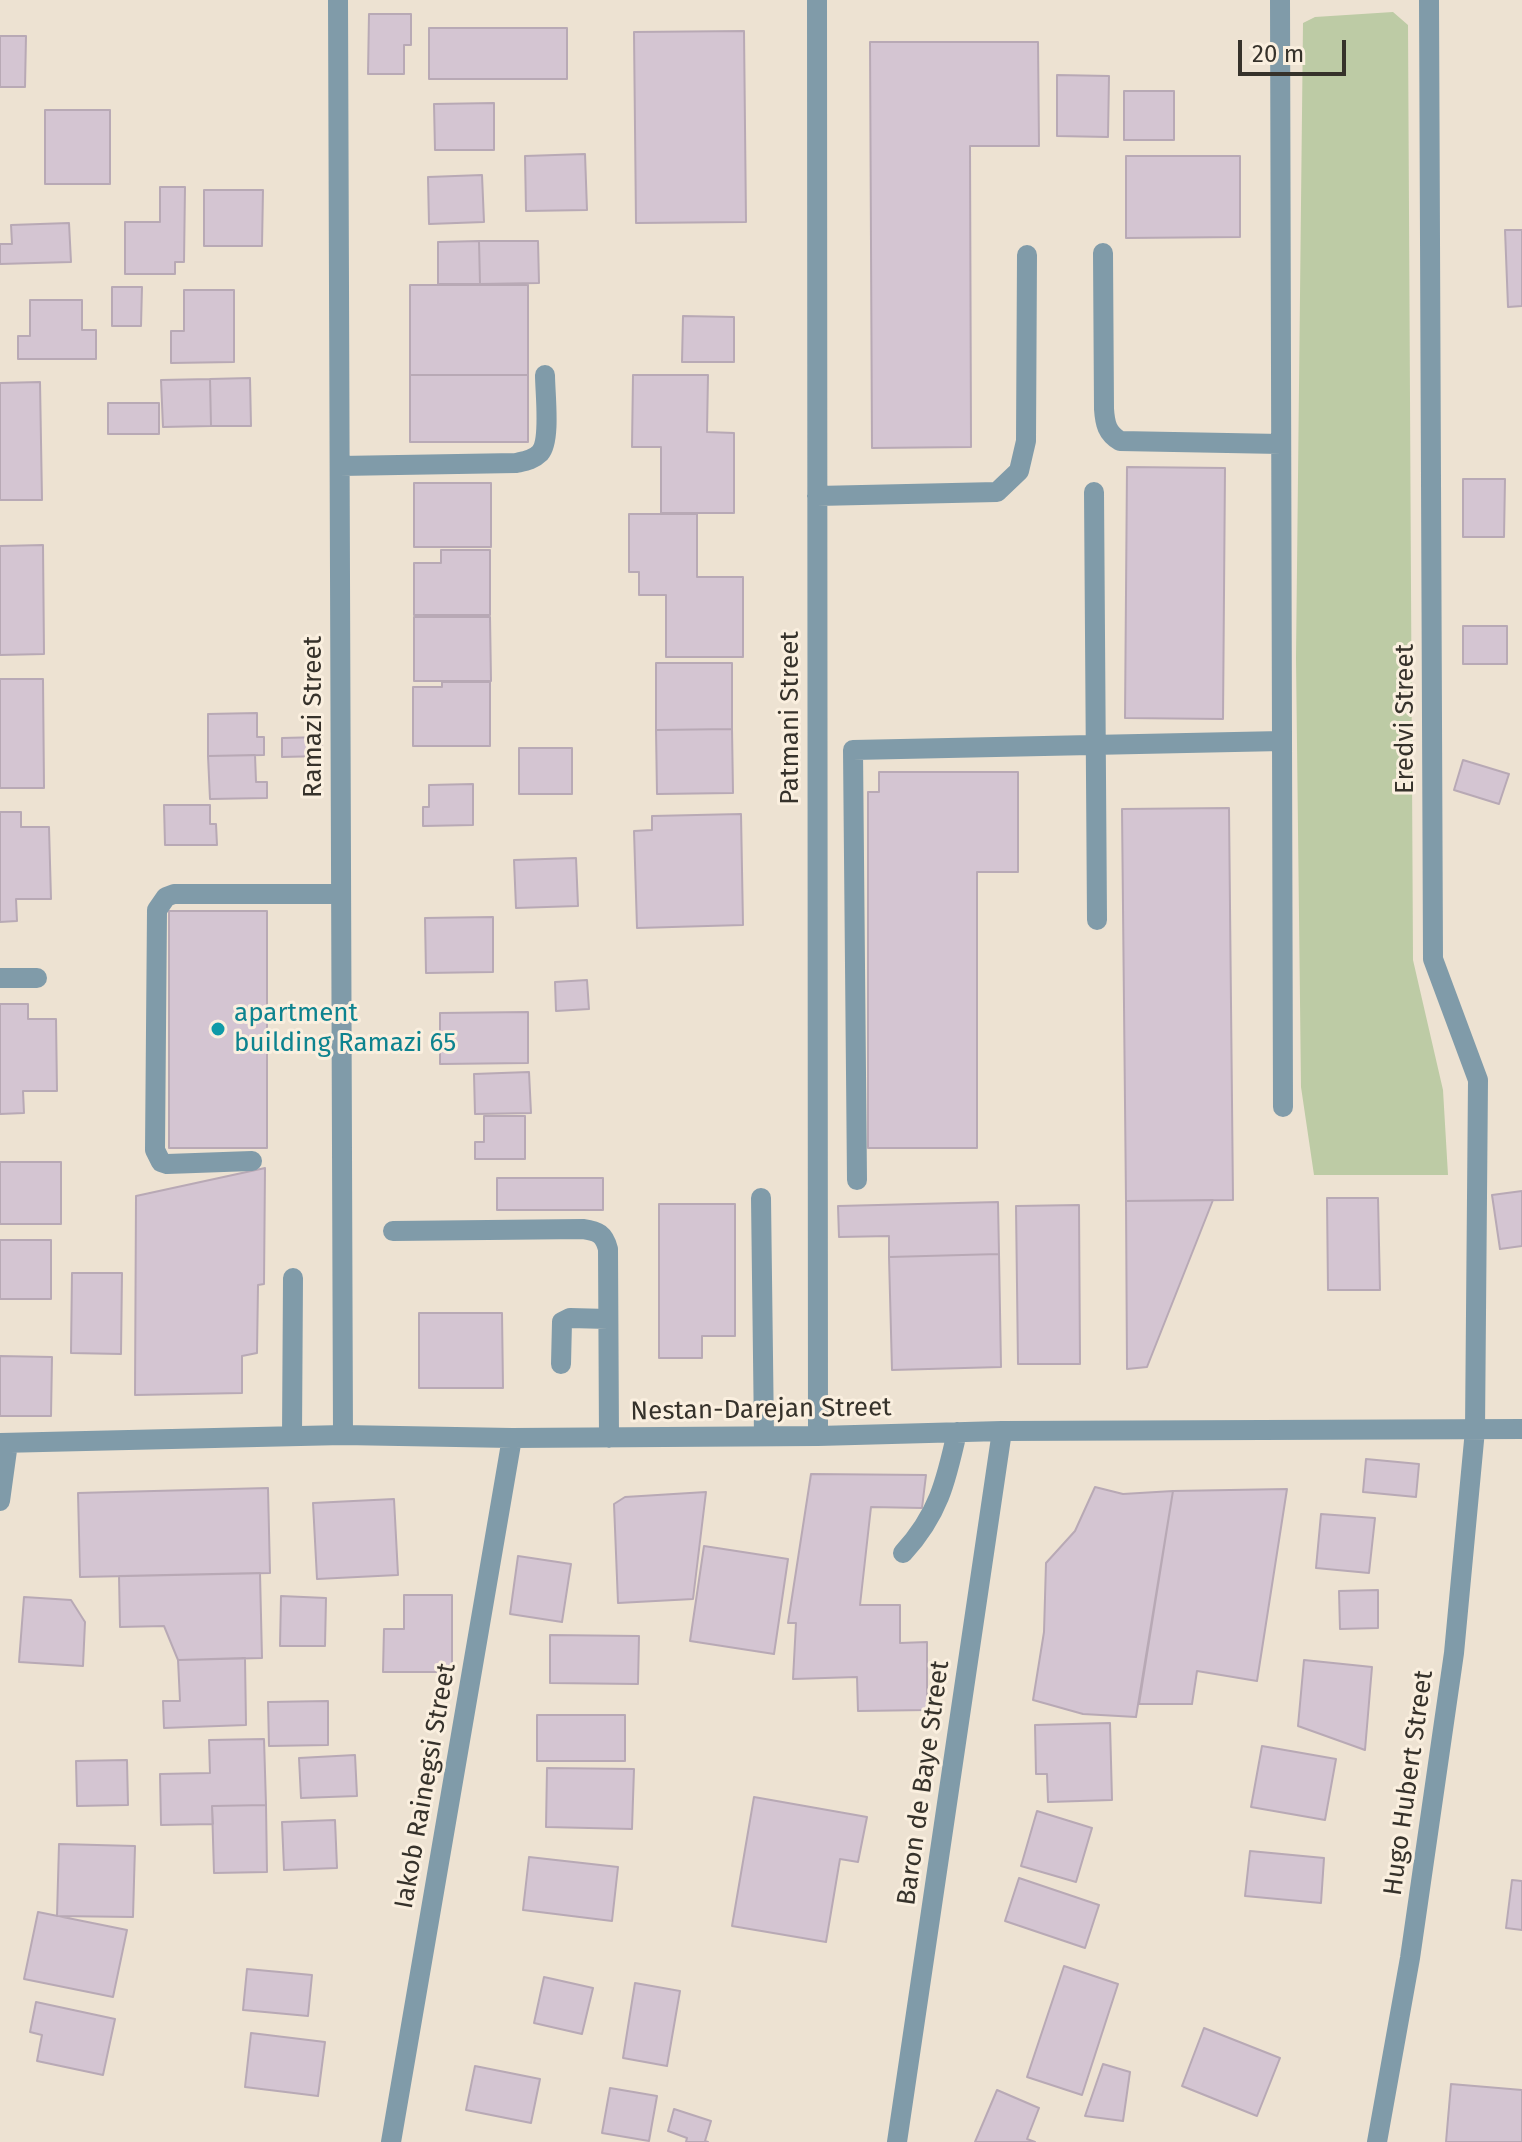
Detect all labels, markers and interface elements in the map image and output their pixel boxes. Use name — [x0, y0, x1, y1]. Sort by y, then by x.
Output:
scale bar — [1242, 24, 1350, 74]
text: 20 m — [1252, 40, 1304, 68]
street label: Patmani Street — [775, 631, 807, 805]
street label: Ramazi Street — [298, 636, 330, 798]
street label: Eredvi Street — [1390, 644, 1422, 794]
place label: apartment building Ramazi 65 — [234, 998, 456, 1060]
marker: apartment building Ramazi 65 — [209, 1020, 227, 1038]
street label: Nestan-Darejan Street — [630, 1392, 892, 1428]
street label: Baron de Baye Street — [891, 1659, 957, 1907]
street label: Iakob Rainegsi Street — [389, 1661, 463, 1911]
street label: Hugo Hubert Street — [1378, 1668, 1440, 1898]

